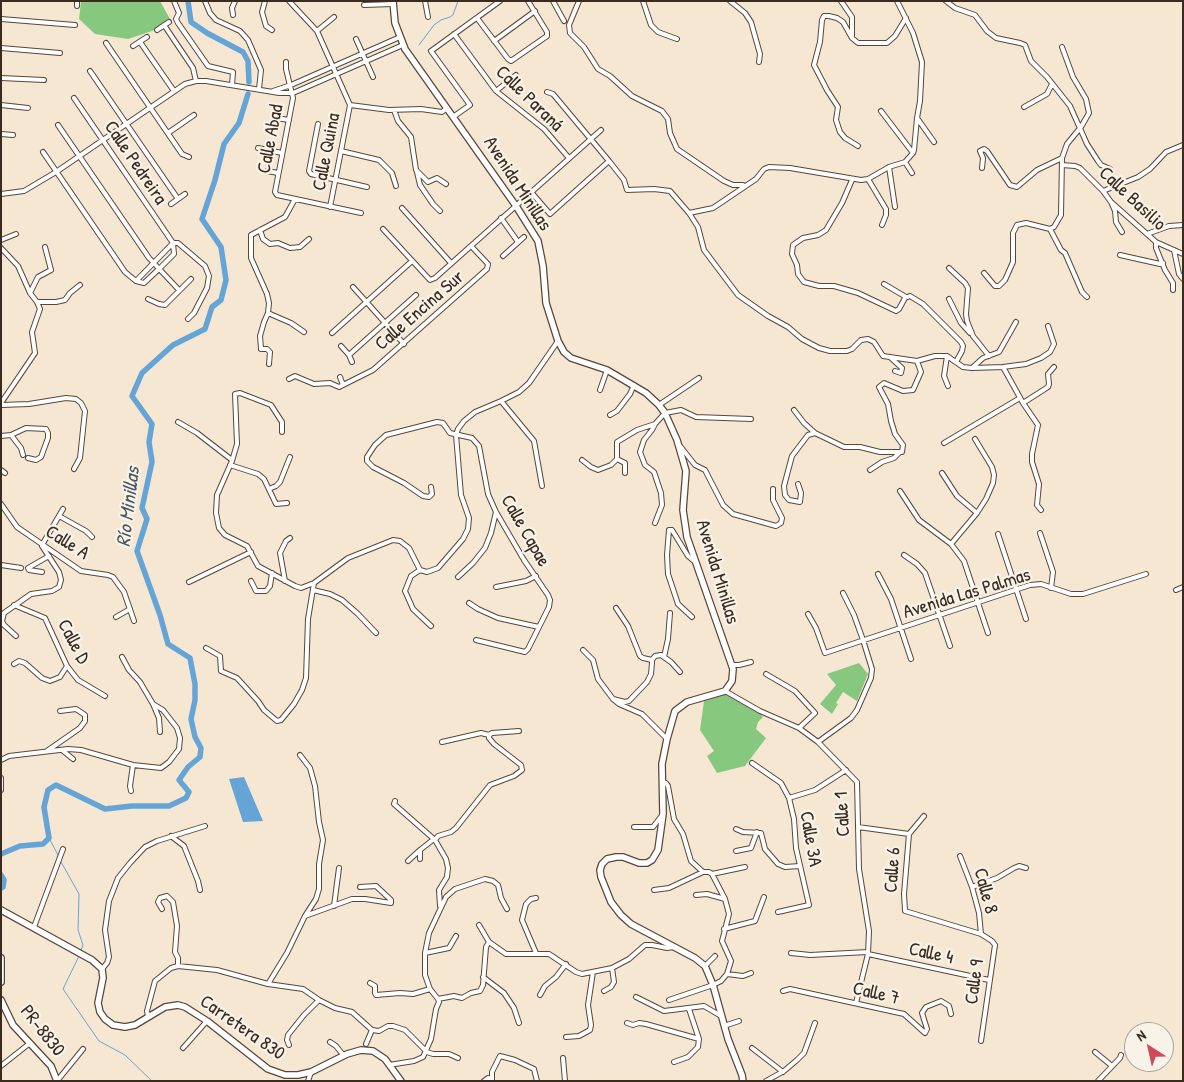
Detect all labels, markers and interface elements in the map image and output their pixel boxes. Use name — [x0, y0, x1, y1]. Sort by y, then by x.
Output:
street label: Calle Paraná — [490, 61, 568, 137]
street label: Calle Abad — [253, 102, 289, 176]
street label: Calle Quina — [308, 111, 346, 193]
street label: Calle Pedreira — [99, 117, 171, 209]
street label: Avenida Minillas — [478, 133, 556, 235]
street label: Calle Basilio — [1094, 162, 1170, 236]
street label: Calle Encina Sur — [371, 266, 469, 356]
water label: Río Minillas — [112, 466, 146, 548]
street label: Calle Capae — [495, 491, 555, 571]
street label: Avenida Minillas — [690, 517, 744, 627]
street label: Calle A — [41, 521, 93, 565]
street label: Avenida Las Palmas — [901, 564, 1033, 624]
street label: Calle D — [52, 616, 94, 668]
street label: Calle 1 — [830, 791, 856, 837]
street label: Calle 3A — [794, 810, 826, 868]
street label: Calle 6 — [880, 846, 906, 894]
street label: Calle 8 — [968, 866, 1002, 916]
street label: Calle 4 — [907, 938, 955, 970]
street label: Calle 9 — [961, 958, 989, 1006]
street label: Calle 7 — [850, 978, 902, 1010]
street label: Carretera 830 — [195, 990, 289, 1066]
street label: PR-8830 — [15, 1001, 69, 1061]
north arrow — [1124, 1022, 1174, 1072]
text: N — [1132, 1025, 1149, 1045]

